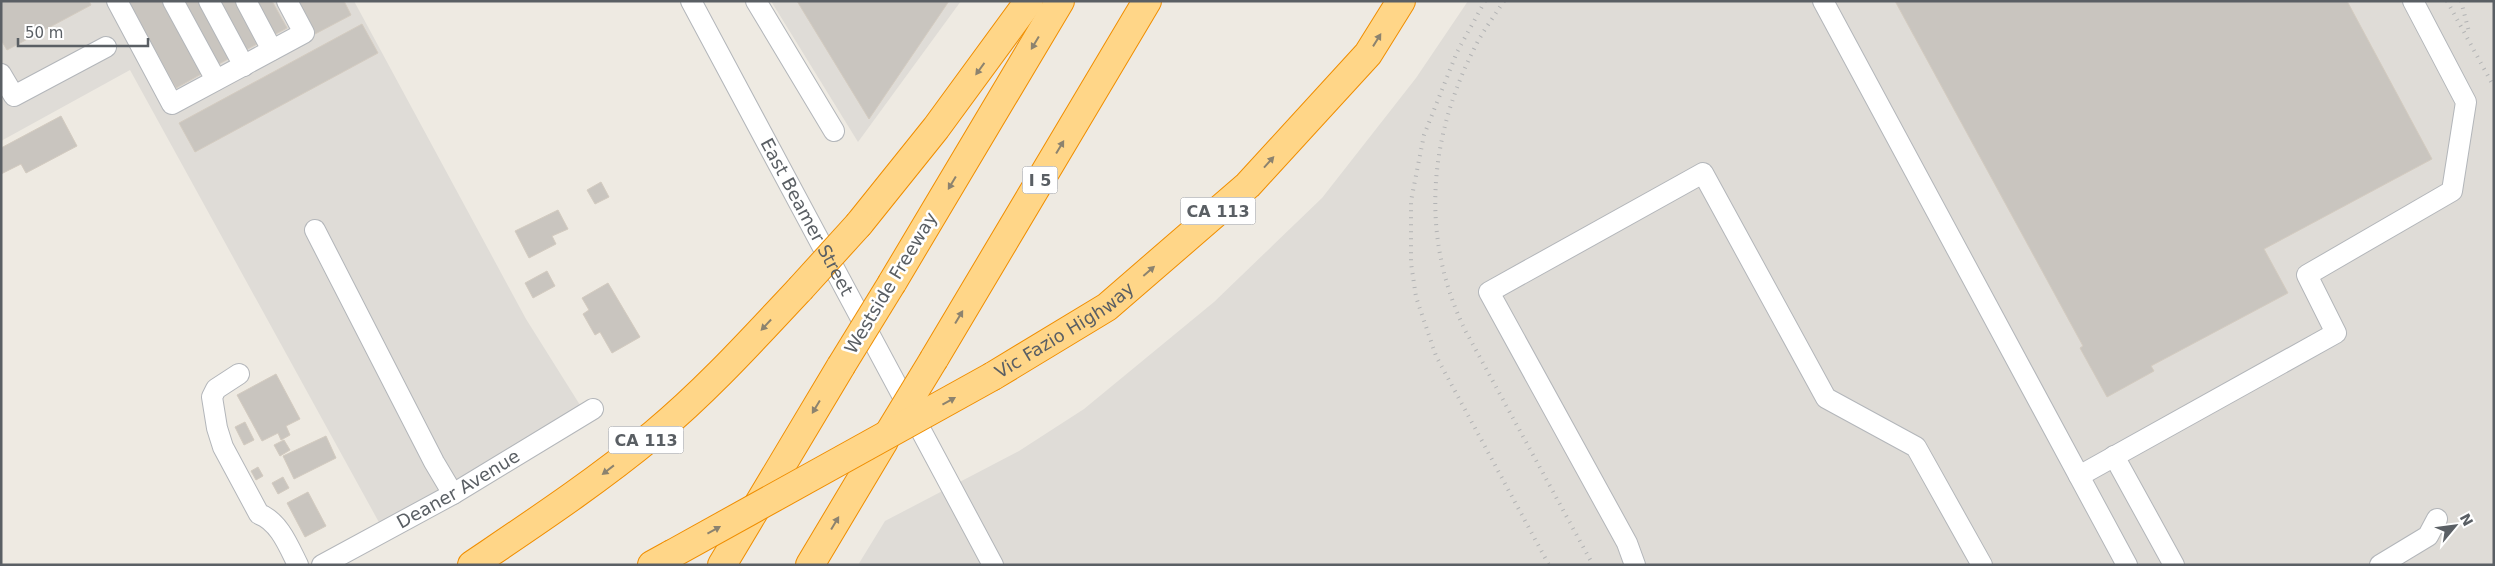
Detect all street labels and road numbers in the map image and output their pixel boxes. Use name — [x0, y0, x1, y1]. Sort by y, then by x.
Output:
street label: East Beamer Street — [756, 134, 858, 299]
road number: I 5 — [1022, 166, 1058, 194]
road number: CA 113 — [1180, 198, 1256, 225]
street label: Westside Freeway — [840, 208, 941, 357]
street label: Vic Fazio Highway — [991, 277, 1138, 382]
road number: CA 113 — [608, 426, 684, 454]
street label: Deaner Avenue — [393, 445, 523, 532]

